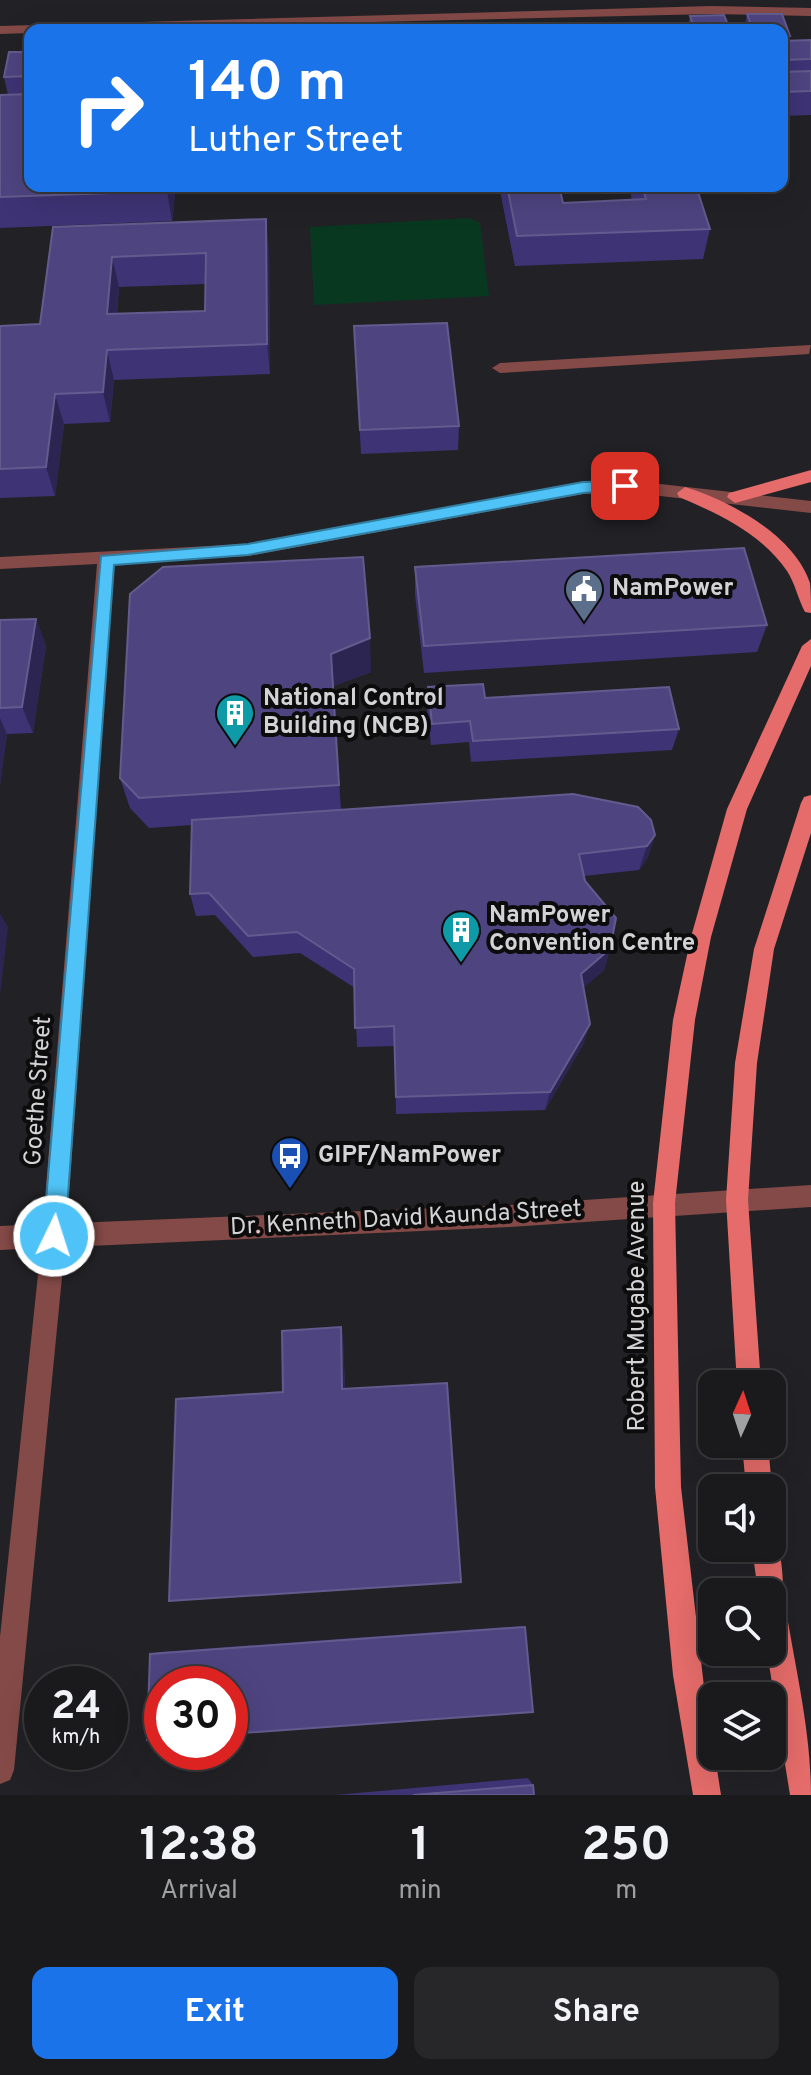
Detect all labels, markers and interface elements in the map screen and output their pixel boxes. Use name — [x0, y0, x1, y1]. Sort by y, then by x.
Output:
text: 140 m — [188, 50, 346, 120]
icon: right — [56, 56, 160, 160]
text: Luther Street — [188, 119, 403, 165]
pin — [591, 452, 659, 520]
icon: arrive — [603, 464, 647, 508]
public building icon: NamPower — [563, 568, 605, 623]
place label: NamPower — [612, 574, 733, 604]
place label: National Control Building (NCB) — [263, 684, 444, 742]
building icon: National Control Building (NCB) — [214, 692, 256, 747]
place label: NamPower Convention Centre — [489, 901, 695, 959]
building icon: NamPower Convention Centre — [440, 909, 482, 964]
street label: Goethe Street — [19, 1015, 59, 1167]
bus stop icon: GIPF/NamPower — [269, 1135, 311, 1190]
place label: GIPF/NamPower — [318, 1141, 501, 1171]
street label: Robert Mugabe Avenue — [623, 1181, 653, 1431]
position arrow — [12, 1194, 96, 1278]
street label: Dr. Kenneth David Kaunda Street — [229, 1195, 583, 1243]
north arrow — [698, 1370, 786, 1458]
map controls — [698, 1370, 786, 1770]
button: sound — [698, 1474, 786, 1562]
button: search — [698, 1578, 786, 1666]
speed limit sign: 30 — [144, 1666, 248, 1770]
button: layers — [698, 1682, 786, 1770]
text: 24 — [51, 1683, 101, 1733]
text: km/h — [52, 1725, 100, 1751]
text: 12:38 — [140, 1817, 259, 1877]
text: 1 — [410, 1817, 430, 1877]
text: 250 — [581, 1817, 671, 1877]
text: Arrival — [160, 1875, 238, 1908]
text: min — [398, 1875, 442, 1908]
text: m — [615, 1875, 637, 1908]
button: Exit — [32, 1967, 398, 2059]
button: Share — [414, 1967, 779, 2059]

